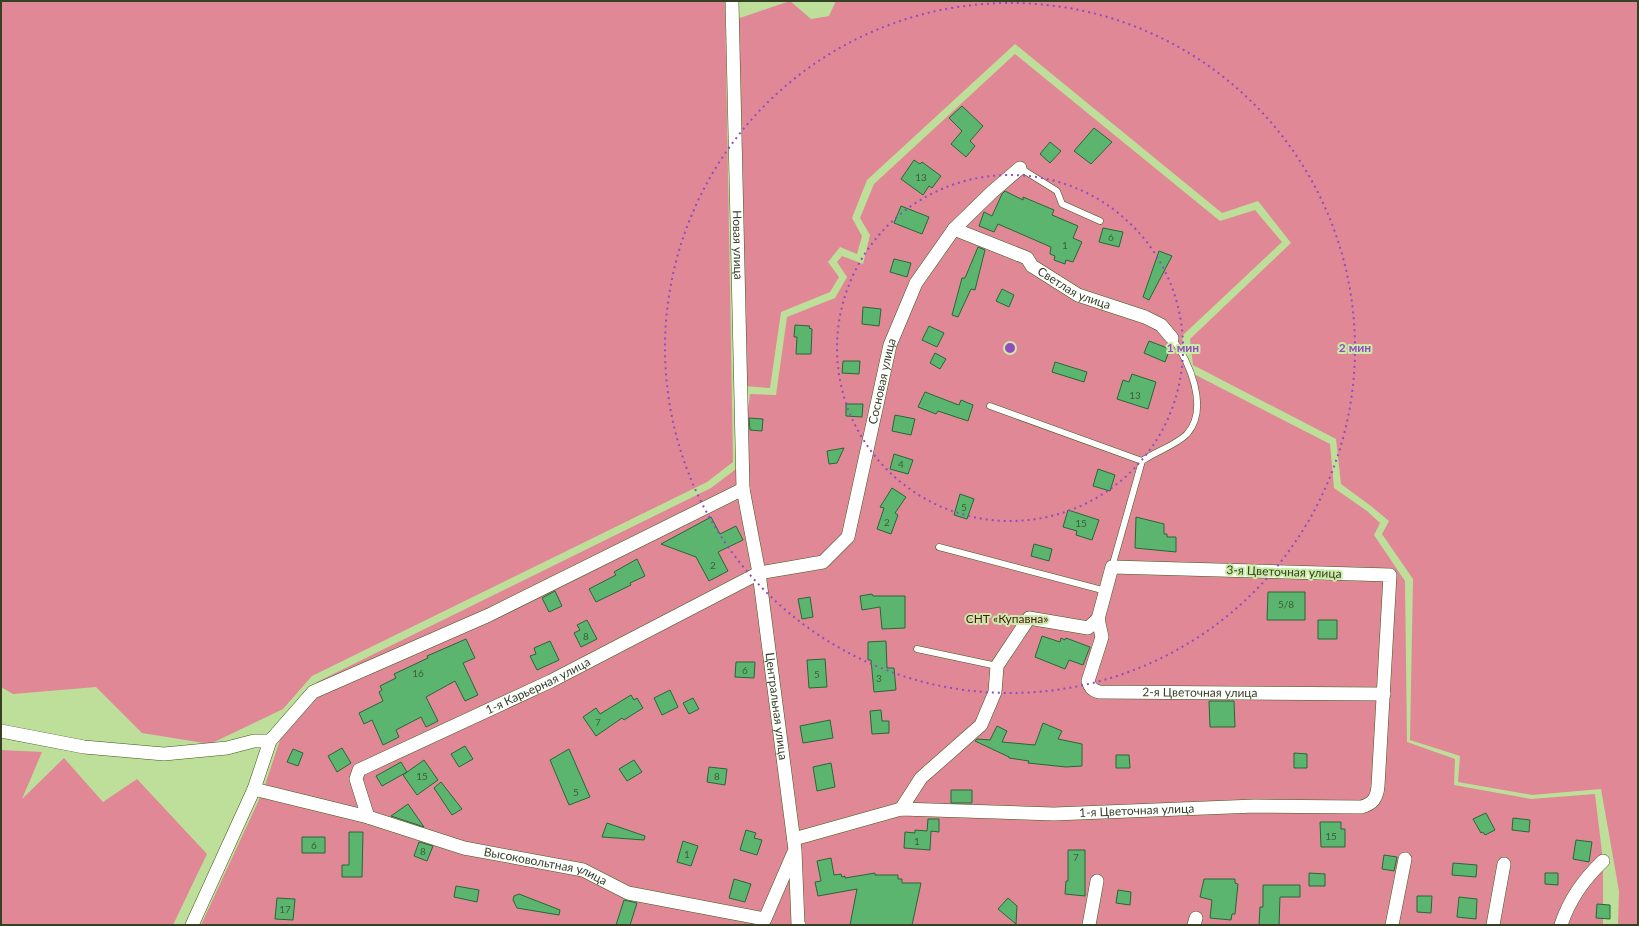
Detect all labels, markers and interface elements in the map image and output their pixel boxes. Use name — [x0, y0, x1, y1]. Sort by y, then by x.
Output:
house number: 13 — [915, 171, 927, 183]
street label: Новая улица — [730, 210, 746, 280]
house number: 6 — [1108, 231, 1114, 243]
house number: 1 — [1062, 239, 1068, 251]
street label: Светлая улица — [1035, 263, 1113, 312]
street label: Сосновая улица — [865, 336, 899, 426]
text: 1 мин — [1167, 340, 1199, 355]
text: 2 мин — [1339, 340, 1371, 355]
centre of rings — [1003, 341, 1017, 355]
house number: 13 — [1129, 389, 1141, 401]
house number: 4 — [898, 458, 904, 470]
house number: 5 — [961, 501, 967, 513]
house number: 2 — [884, 516, 890, 528]
house number: 15 — [1075, 517, 1087, 529]
house number: 2 — [710, 559, 716, 571]
street label: 3-я Цветочная улица — [1226, 562, 1342, 581]
house number: 5/8 — [1278, 598, 1294, 610]
park label: СНТ «Купавна» — [966, 611, 1048, 626]
house number: 8 — [583, 630, 589, 642]
street label: Центральная улица — [762, 652, 791, 761]
street label: 1-я Карьерная улица — [483, 654, 593, 717]
house number: 6 — [742, 664, 748, 676]
house number: 16 — [412, 667, 424, 679]
house number: 5 — [814, 668, 820, 680]
house number: 3 — [876, 672, 882, 684]
street label: 2-я Цветочная улица — [1142, 684, 1258, 700]
house number: 7 — [595, 716, 601, 728]
house number: 15 — [416, 770, 428, 782]
house number: 8 — [714, 770, 720, 782]
house number: 5 — [573, 786, 579, 798]
street label: 1-я Цветочная улица — [1079, 800, 1195, 820]
house number: 15 — [1325, 830, 1337, 842]
house number: 1 — [914, 835, 920, 847]
house number: 6 — [311, 839, 317, 851]
street label: Высоковольтная улица — [483, 844, 610, 888]
house number: 8 — [420, 845, 426, 857]
house number: 1 — [684, 848, 690, 860]
house number: 7 — [1073, 851, 1079, 863]
house number: 17 — [279, 903, 291, 915]

